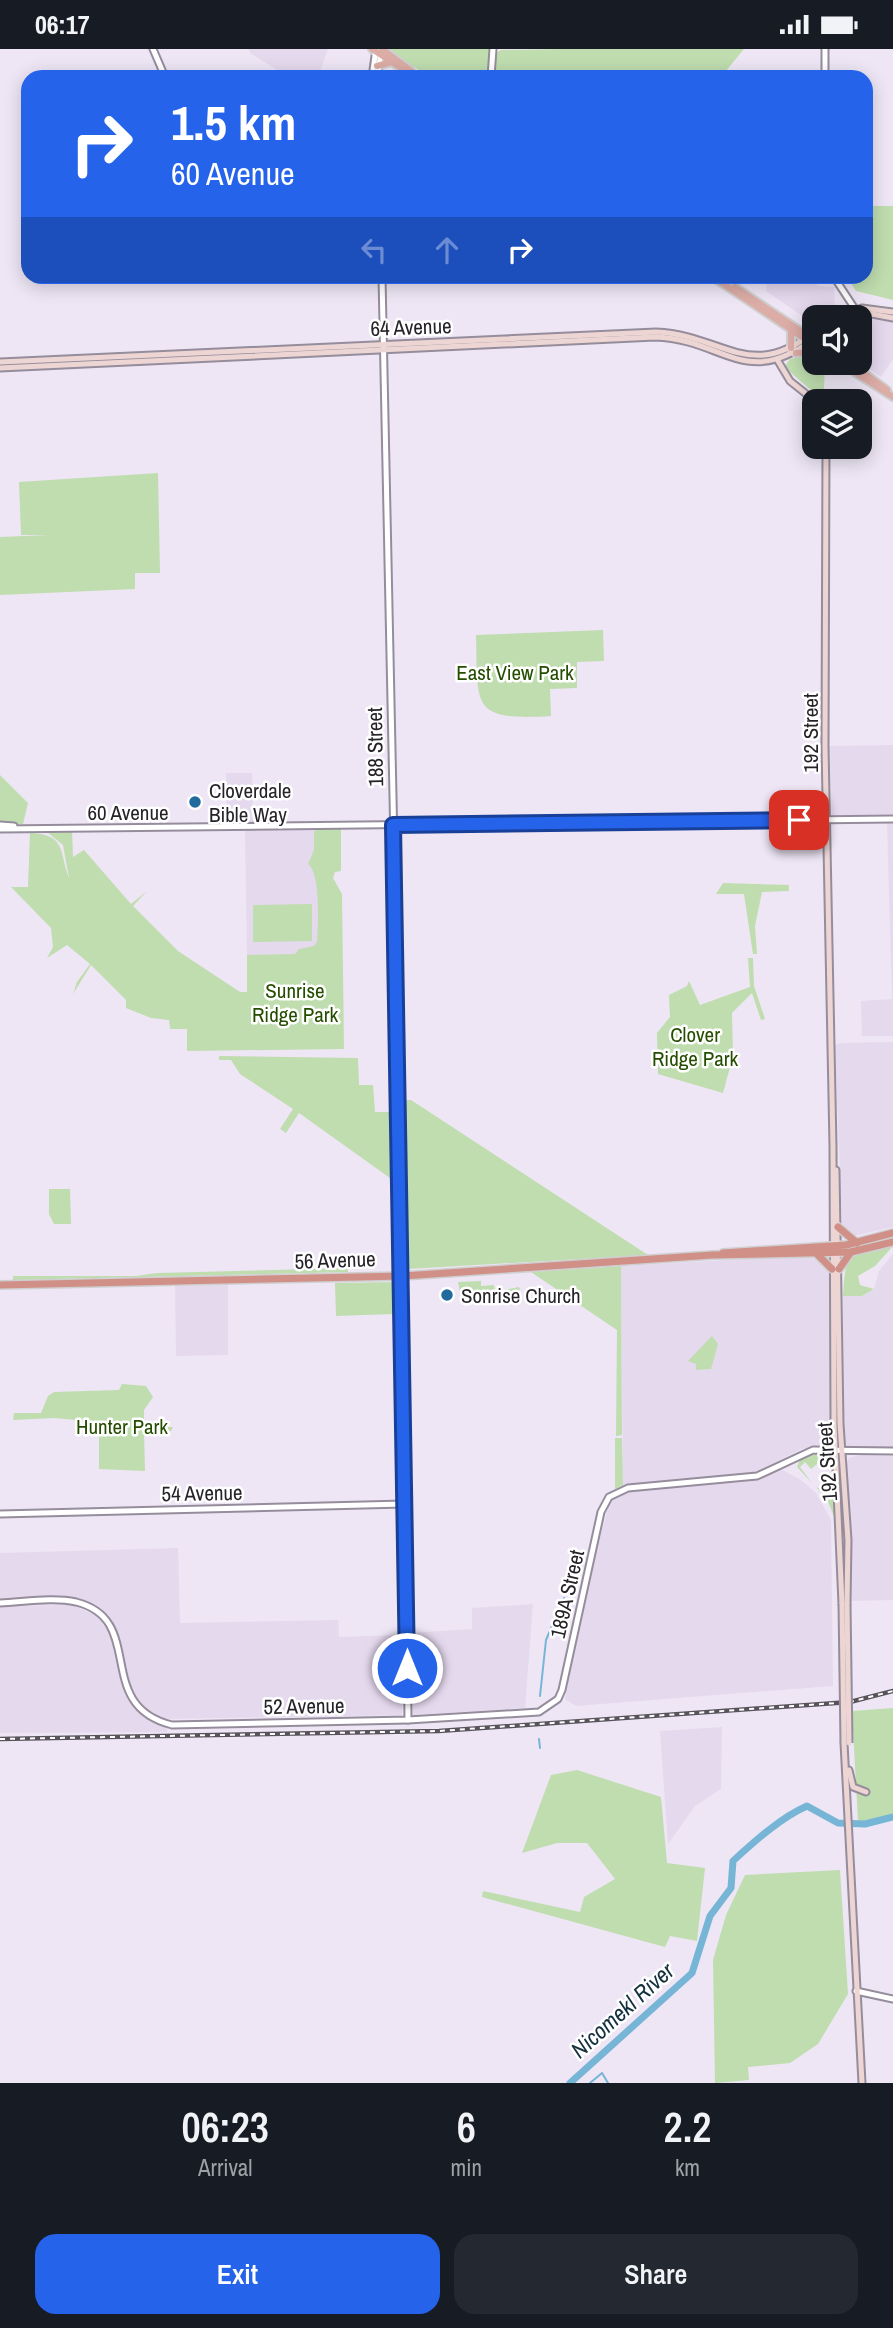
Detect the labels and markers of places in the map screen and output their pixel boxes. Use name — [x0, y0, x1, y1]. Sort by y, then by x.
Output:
place label: Cloverdale Bible Way — [209, 776, 291, 829]
pin — [769, 790, 829, 850]
marker: Cloverdale Bible Way — [187, 794, 203, 810]
place label: Sonrise Church — [461, 1281, 581, 1310]
marker: Sonrise Church — [439, 1287, 455, 1303]

